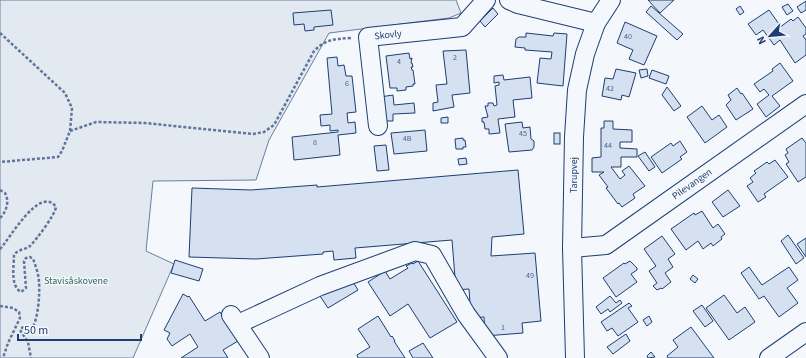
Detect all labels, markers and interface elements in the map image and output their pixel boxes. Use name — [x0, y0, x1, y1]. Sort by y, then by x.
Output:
north arrow — [750, 16, 790, 56]
street label: Skovly — [374, 27, 403, 43]
house number: 40 — [624, 31, 632, 42]
text: N — [753, 34, 770, 47]
house number: 2 — [453, 52, 457, 63]
house number: 4 — [397, 56, 401, 67]
house number: 6 — [345, 78, 349, 89]
house number: 42 — [606, 83, 614, 94]
house number: 45 — [519, 128, 527, 139]
house number: 4B — [403, 133, 412, 144]
house number: 8 — [313, 137, 317, 148]
house number: 44 — [604, 140, 612, 151]
street label: Tarupvej — [567, 157, 581, 193]
street label: Pilevangen — [669, 165, 715, 203]
house number: 49 — [526, 270, 534, 281]
park label: Stavisåskovene — [44, 274, 108, 288]
scale bar — [18, 316, 141, 342]
text: 50 m — [24, 322, 48, 339]
house number: 1 — [501, 322, 505, 333]

